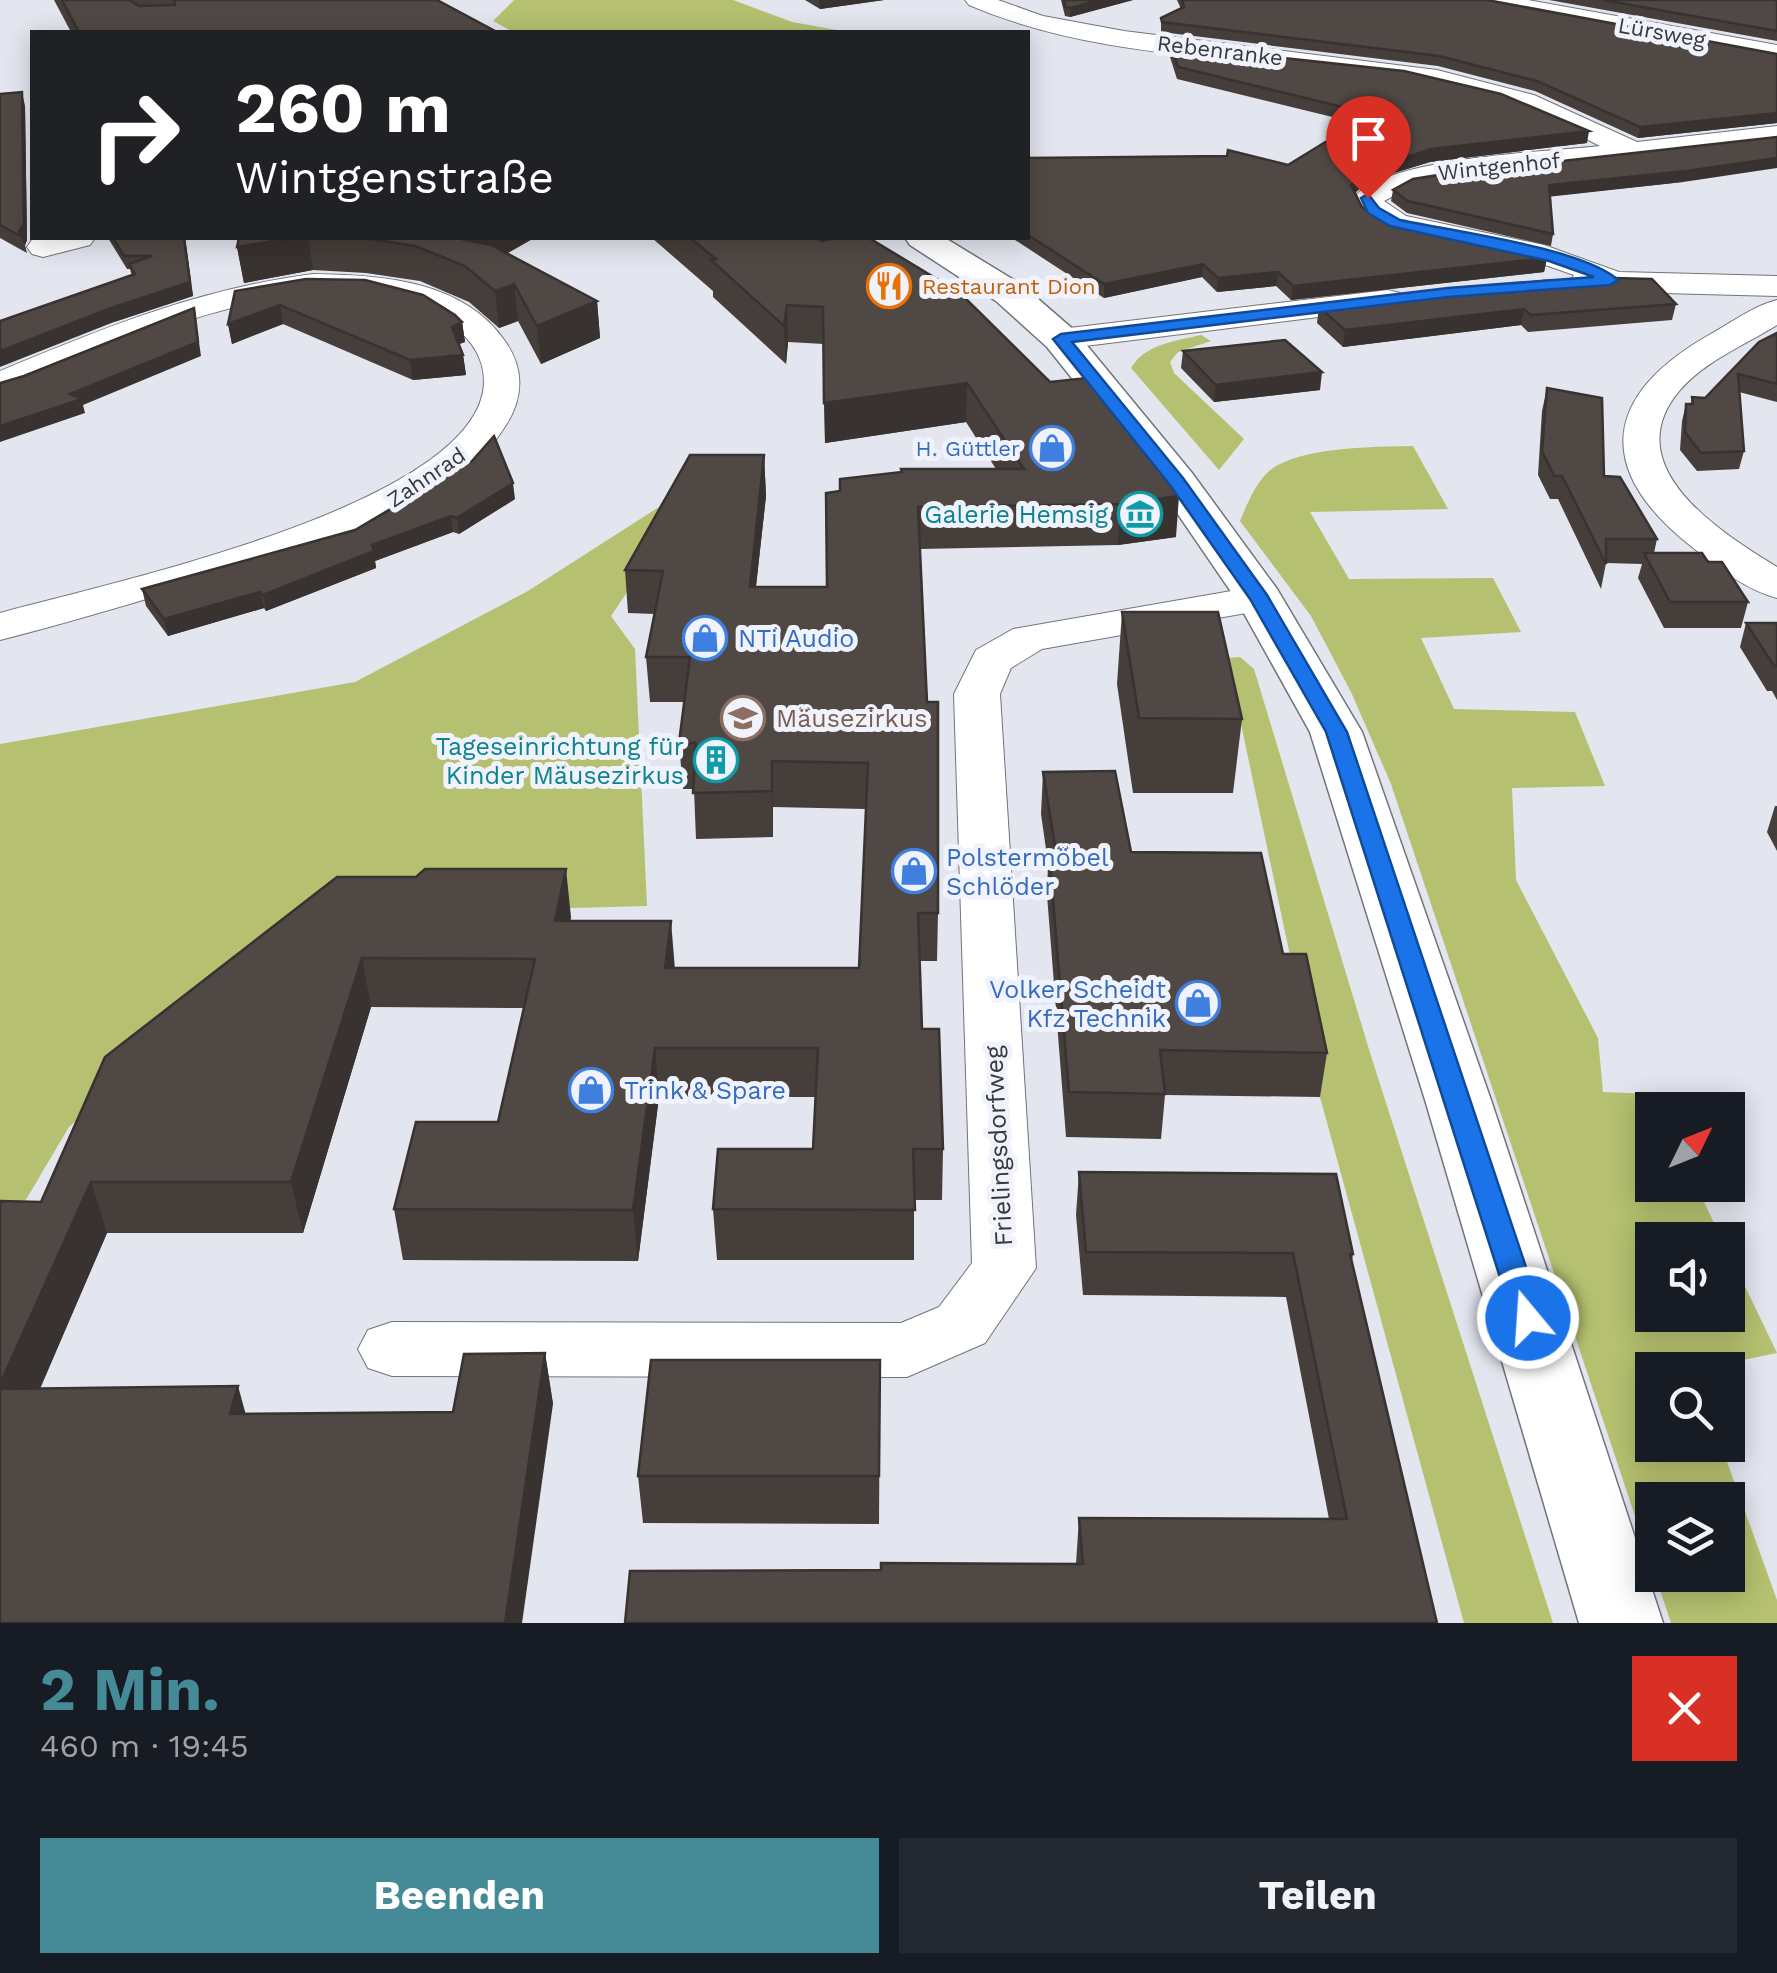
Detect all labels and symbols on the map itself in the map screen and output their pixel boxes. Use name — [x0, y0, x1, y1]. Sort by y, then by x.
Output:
street label: Lürsweg — [1616, 13, 1708, 53]
street label: Rebenranke — [1156, 30, 1284, 71]
pin — [1326, 96, 1411, 199]
street label: Wintgenhof — [1437, 148, 1562, 185]
restaurant icon: Restaurant Dion — [866, 263, 912, 309]
place label: Restaurant Dion — [922, 274, 1096, 299]
shop icon: H. Güttler — [1029, 425, 1075, 471]
place label: H. Güttler — [916, 436, 1020, 461]
street label: Zahnrad — [383, 442, 470, 513]
museum icon: Galerie Hemsig — [1117, 491, 1163, 537]
place label: Galerie Hemsig — [924, 500, 1109, 529]
shop icon: NTi Audio — [682, 615, 728, 661]
place label: NTi Audio — [738, 624, 854, 653]
school or university icon: Mäusezirkus — [720, 695, 766, 741]
place label: Mäusezirkus — [776, 704, 927, 733]
place label: Tageseinrichtung für Kinder Mäusezirkus — [435, 732, 684, 790]
building icon: Tageseinrichtung für Kinder Mäusezirkus — [693, 737, 739, 783]
place label: Polstermöbel Schlöder — [946, 843, 1109, 901]
shop icon: Polstermöbel Schlöder — [891, 848, 937, 894]
place label: Volker Scheidt Kfz Technik — [989, 975, 1167, 1033]
shop icon: Volker Scheidt Kfz Technik — [1175, 980, 1221, 1026]
street label: Frielingsdorfweg — [979, 1044, 1018, 1247]
shop icon: Trink & Spare — [568, 1067, 614, 1113]
place label: Trink & Spare — [624, 1076, 786, 1105]
north arrow — [1635, 1092, 1745, 1202]
position arrow — [1476, 1266, 1580, 1370]

